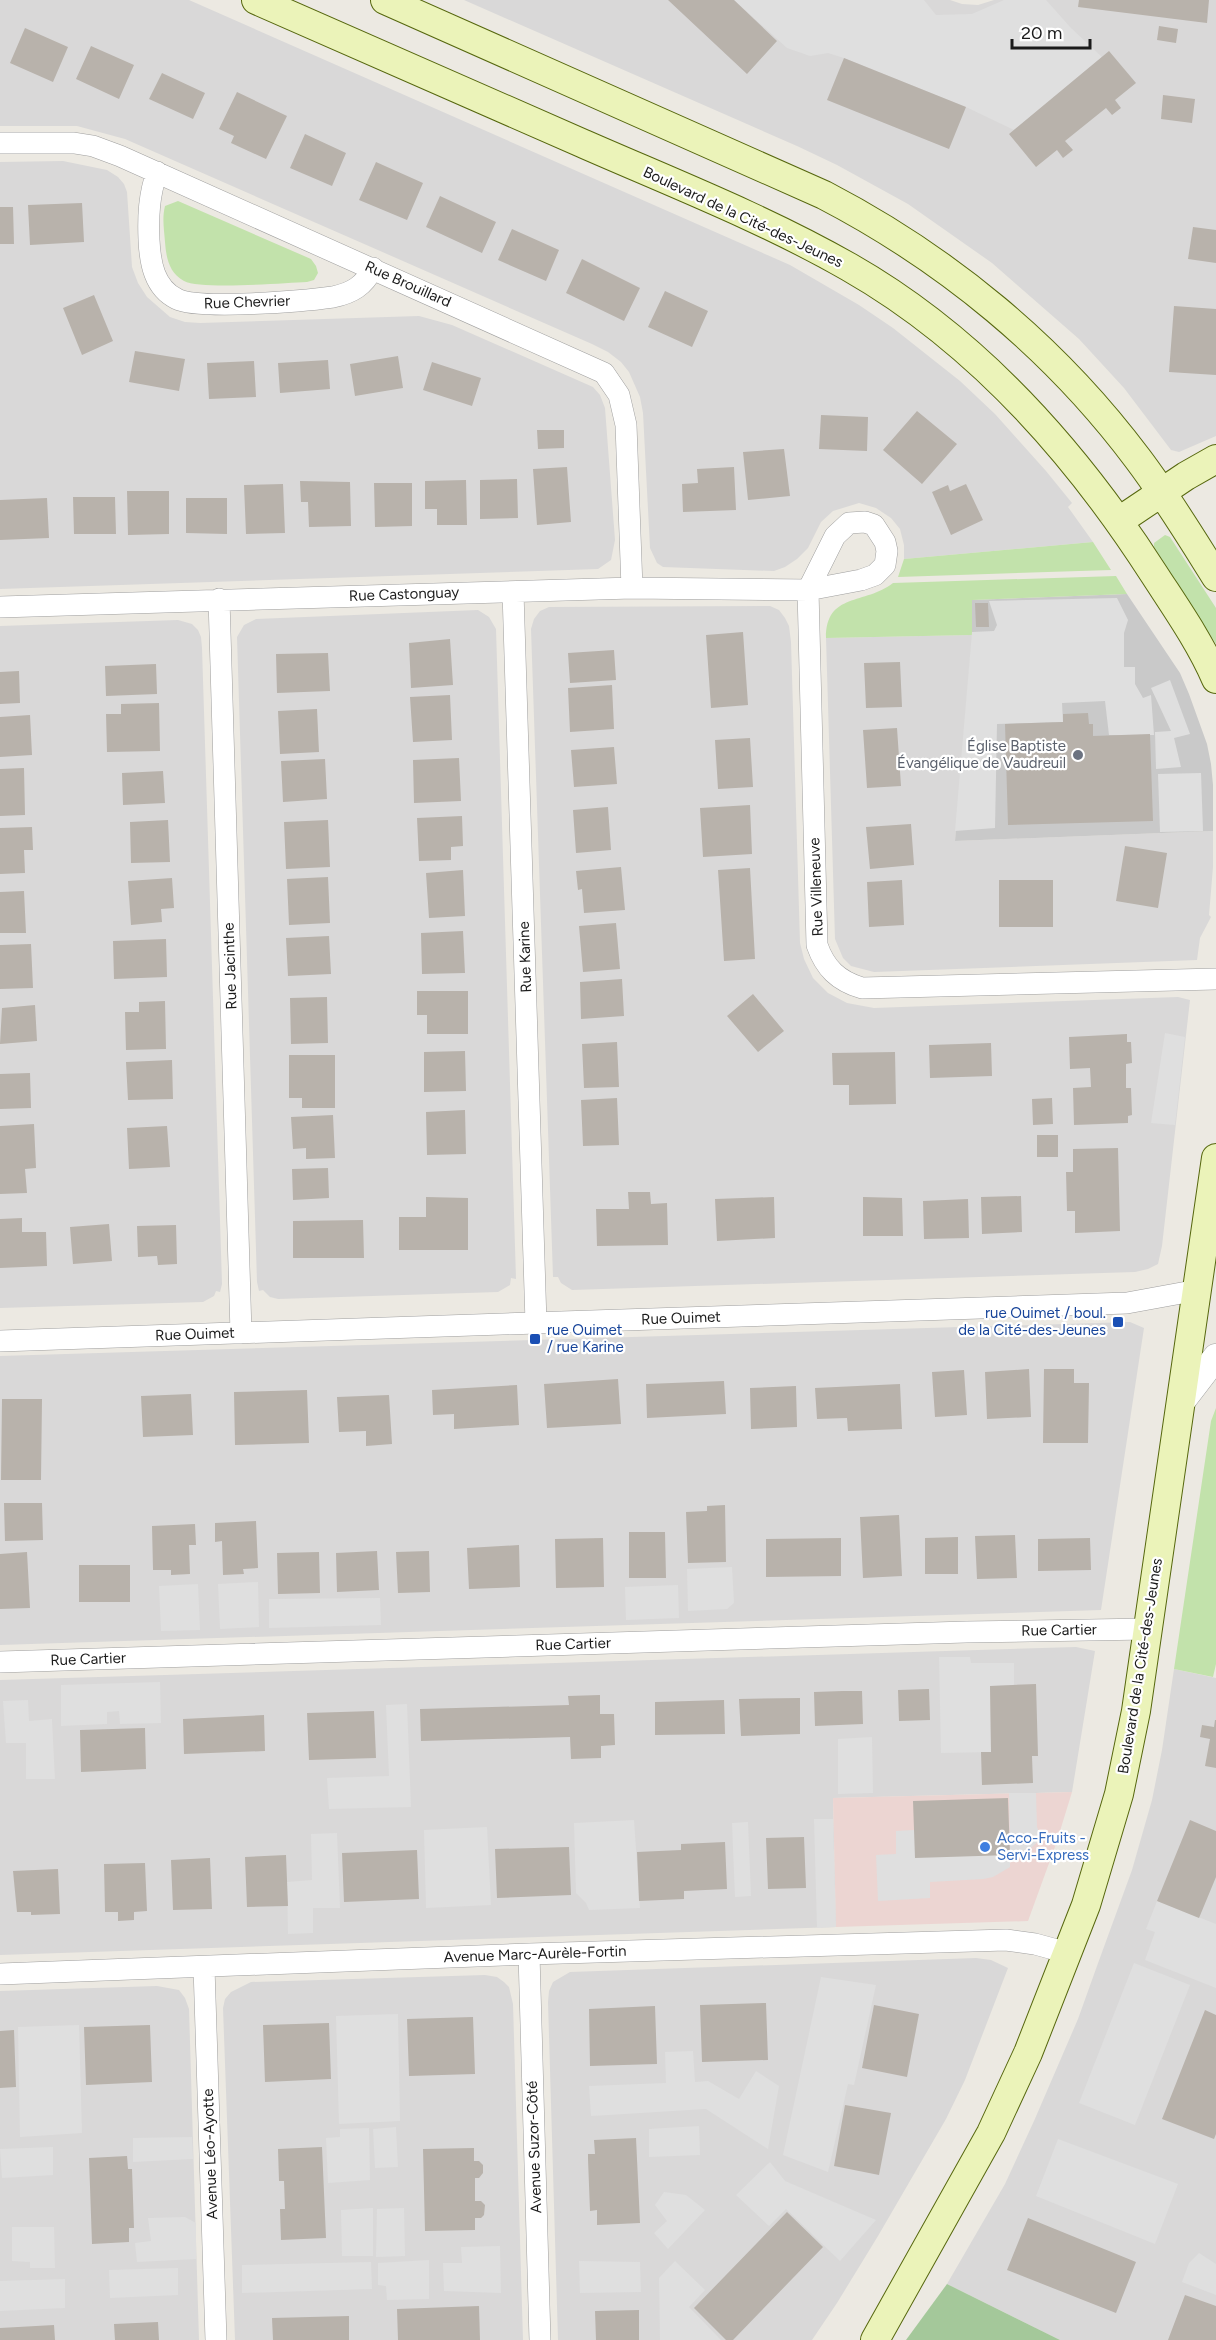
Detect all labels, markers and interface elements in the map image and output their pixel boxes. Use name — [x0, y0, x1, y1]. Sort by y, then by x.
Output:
scale bar — [1012, 12, 1090, 50]
text: 20 m — [1021, 22, 1062, 44]
street label: Boulevard de la Cité-des-Jeunes — [640, 163, 846, 271]
street label: Rue Brouillard — [362, 257, 454, 311]
street label: Rue Chevrier — [203, 291, 291, 313]
street label: Rue Castonguay — [349, 583, 460, 605]
place label: Église Baptiste Évangélique de Vaudreuil — [897, 737, 1066, 772]
marker: Église Baptiste Évangélique de Vaudreuil — [1071, 748, 1085, 762]
street label: Rue Villeneuve — [805, 837, 827, 937]
street label: Rue Karine — [515, 921, 535, 993]
street label: Rue Jacinthe — [219, 922, 241, 1010]
place label: rue Ouimet / boul. de la Cité-des-Jeunes — [958, 1304, 1106, 1339]
street label: Rue Ouimet — [641, 1308, 721, 1328]
marker: rue Ouimet / boul. de la Cité-des-Jeunes — [1111, 1315, 1125, 1329]
place label: rue Ouimet / rue Karine — [547, 1321, 624, 1356]
street label: Rue Ouimet — [155, 1324, 235, 1344]
marker: rue Ouimet / rue Karine — [528, 1332, 542, 1346]
street label: Boulevard de la Cité-des-Jeunes — [1114, 1557, 1166, 1775]
street label: Rue Cartier — [1021, 1620, 1097, 1640]
street label: Rue Cartier — [535, 1634, 611, 1654]
street label: Rue Cartier — [50, 1649, 126, 1669]
place label: Acco-Fruits - Servi-Express — [997, 1829, 1089, 1864]
marker: Acco-Fruits - Servi-Express — [978, 1840, 992, 1854]
street label: Avenue Marc-Aurèle-Fortin — [443, 1942, 627, 1966]
street label: Avenue Suzor-Côté — [523, 2080, 545, 2214]
street label: Avenue Léo-Ayotte — [199, 2088, 221, 2220]

